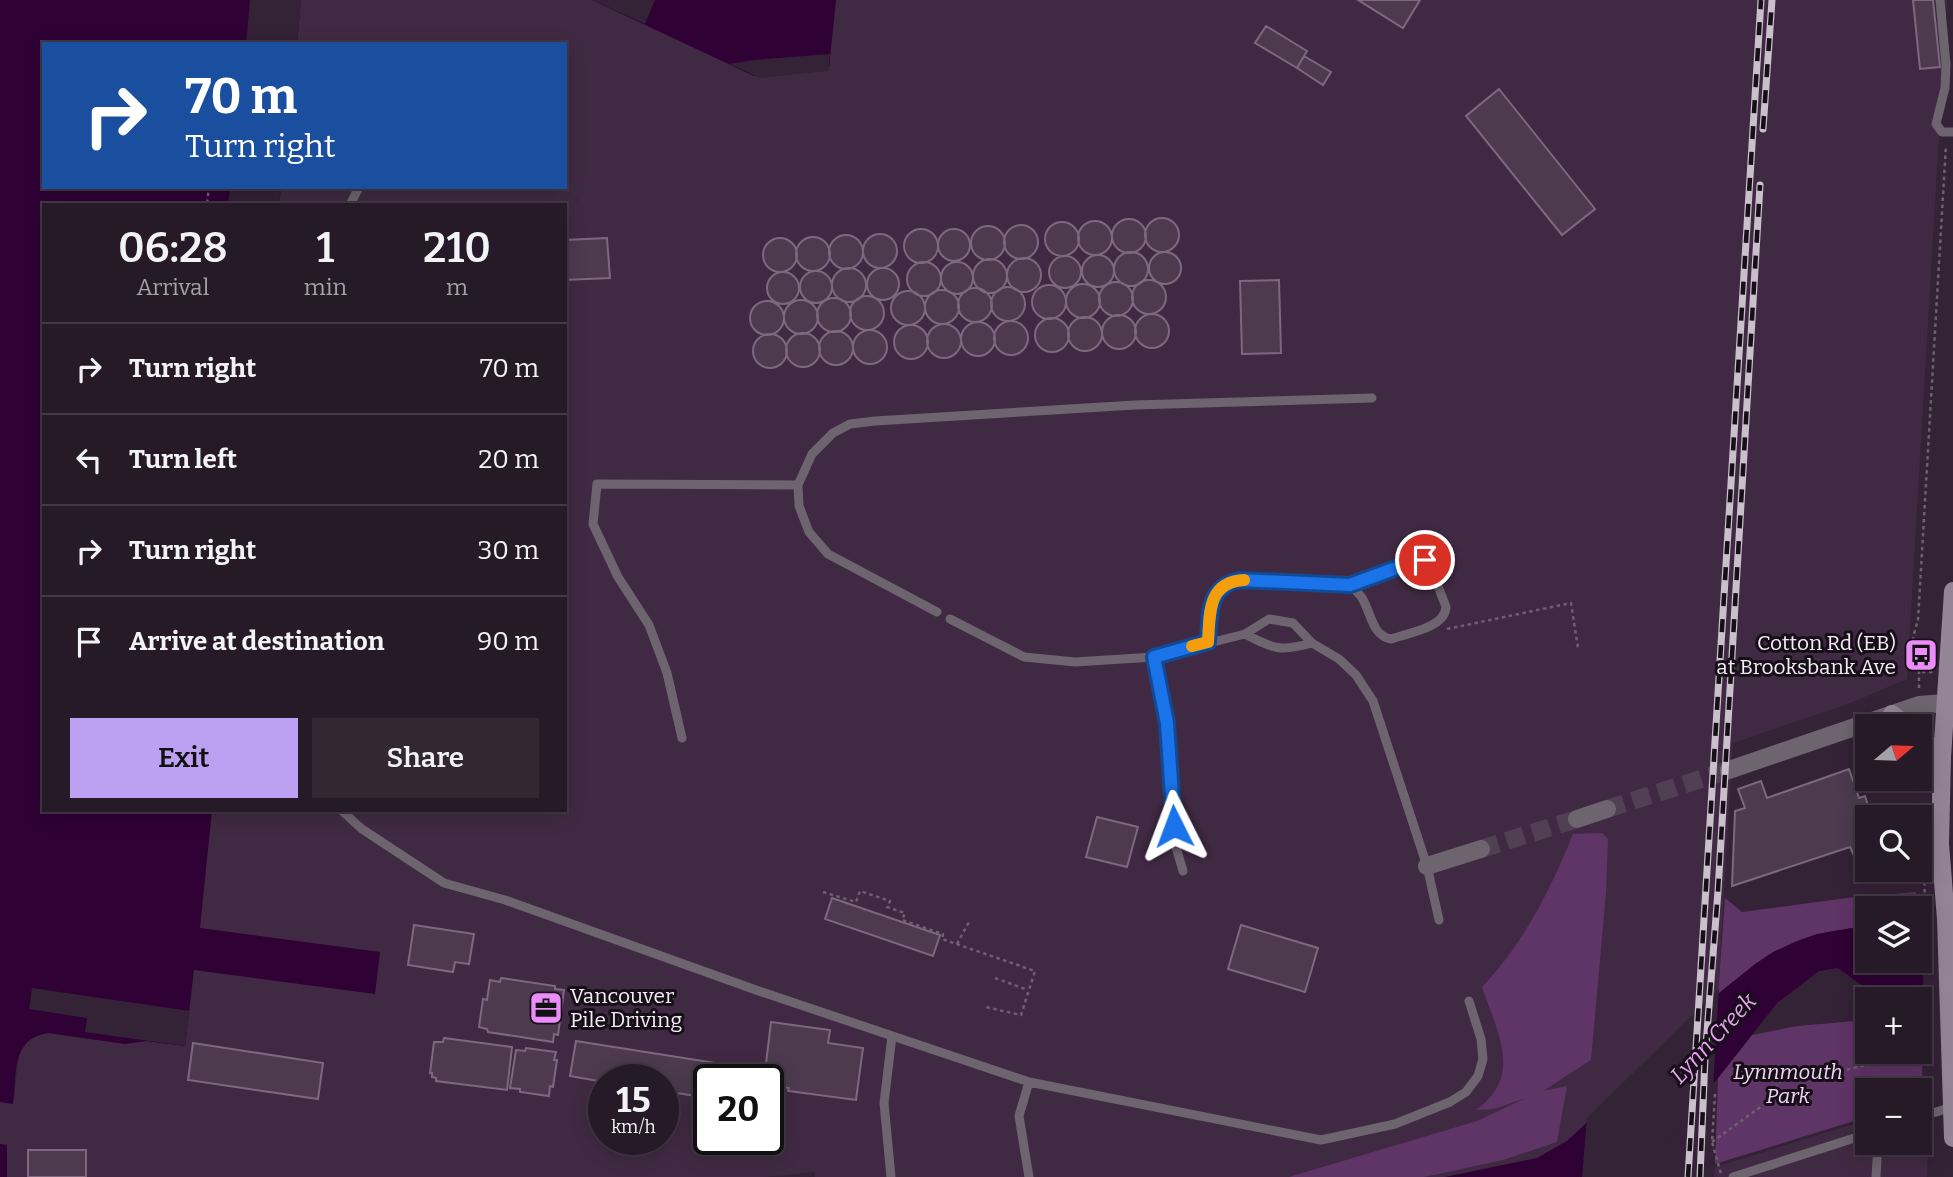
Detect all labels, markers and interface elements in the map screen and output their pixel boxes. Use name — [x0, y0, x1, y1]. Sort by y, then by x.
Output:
text: 70 m — [185, 67, 297, 126]
icon: right — [70, 70, 161, 161]
text: Turn right — [185, 127, 336, 165]
text: 06:28 — [118, 223, 228, 273]
text: 1 — [317, 223, 334, 273]
text: 210 — [423, 223, 491, 273]
text: Arrival — [136, 273, 209, 301]
text: min — [304, 273, 347, 301]
text: m — [446, 273, 468, 301]
icon: right — [70, 350, 108, 388]
text: Turn right — [129, 353, 256, 384]
text: 70 m — [480, 353, 539, 384]
icon: left — [70, 441, 108, 479]
text: Turn left — [129, 444, 237, 475]
text: 20 m — [478, 444, 539, 475]
pin — [1395, 530, 1455, 590]
icon: right — [70, 532, 108, 570]
text: Turn right — [129, 535, 256, 566]
text: 30 m — [478, 535, 539, 566]
icon: arrive — [1406, 541, 1444, 579]
icon: arrive — [70, 623, 108, 661]
text: Arrive at destination — [129, 626, 384, 657]
text: 90 m — [477, 626, 539, 657]
place label: Cotton Rd (EB) at Brooksbank Ave — [1716, 630, 1896, 680]
bus stop icon: Cotton Rd (EB) at Brooksbank Ave — [1902, 636, 1940, 674]
north arrow — [1855, 714, 1932, 791]
map controls — [1855, 714, 1932, 1155]
button: Exit — [70, 718, 298, 798]
button: Share — [312, 718, 539, 798]
position arrow — [1137, 789, 1211, 863]
button: search — [1855, 805, 1932, 882]
button: layers — [1855, 896, 1932, 973]
place label: Vancouver Pile Driving — [570, 983, 682, 1033]
water label: Lynn Creek — [1664, 987, 1762, 1089]
button: + — [1855, 987, 1932, 1064]
office icon: Vancouver Pile Driving — [527, 989, 565, 1027]
park label: Lynnmouth Park — [1733, 1059, 1843, 1109]
speed limit sign: 20 — [693, 1064, 784, 1155]
button: − — [1855, 1078, 1932, 1155]
text: 15 — [616, 1079, 651, 1121]
text: km/h — [611, 1116, 656, 1138]

